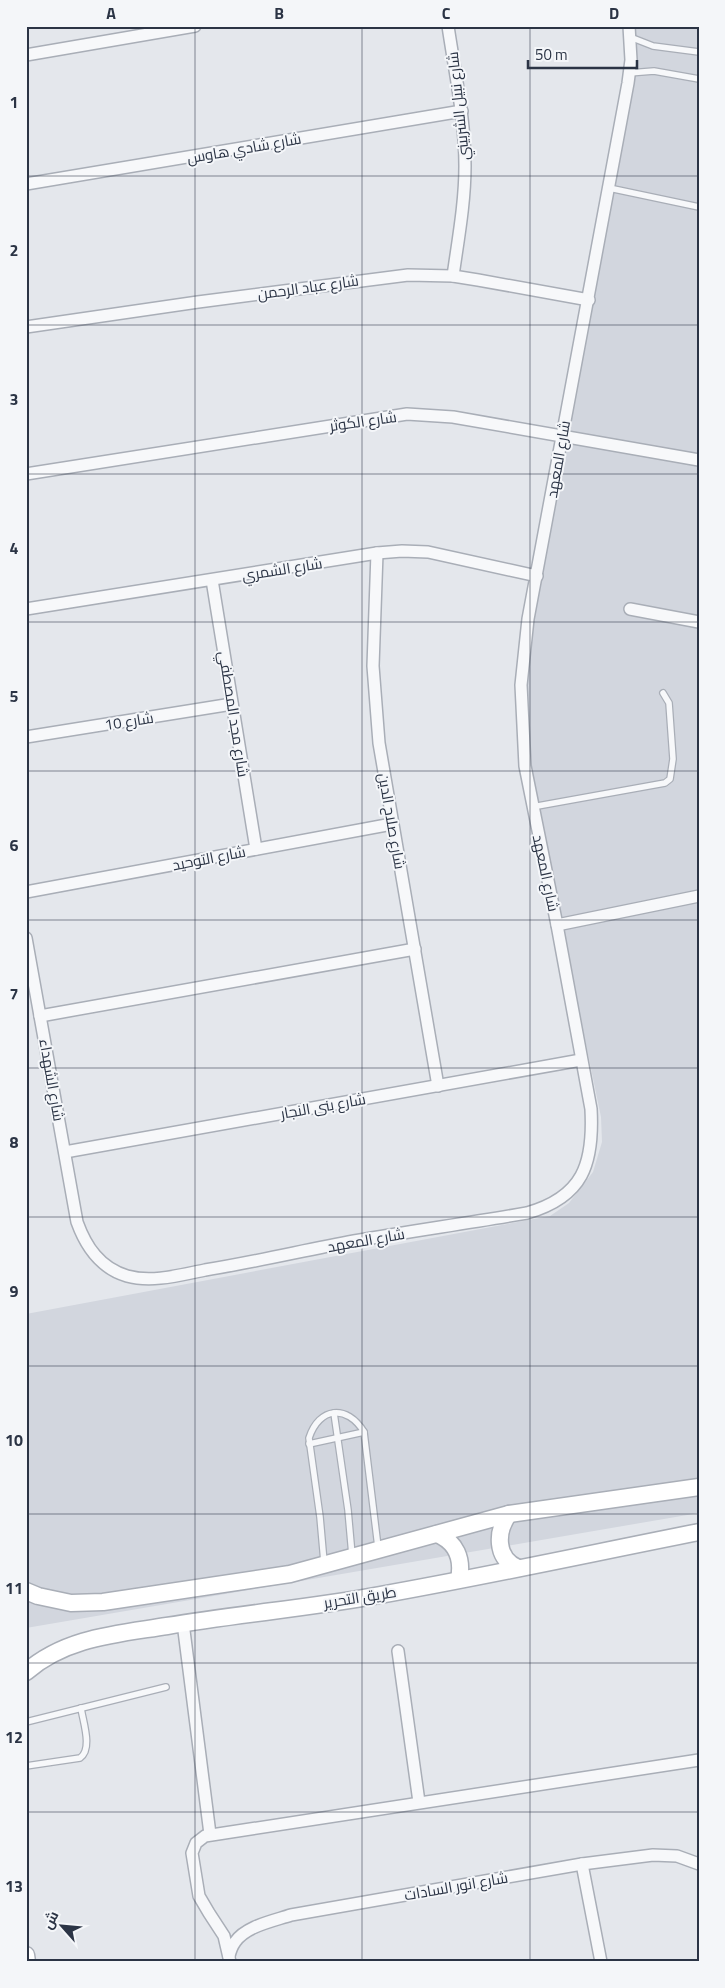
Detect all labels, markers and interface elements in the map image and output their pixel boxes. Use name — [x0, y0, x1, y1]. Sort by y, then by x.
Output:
text: A — [106, 1, 116, 25]
text: B — [274, 1, 284, 25]
text: C — [442, 1, 451, 25]
text: D — [609, 1, 619, 25]
scale bar — [528, 38, 636, 70]
text: 50 m — [535, 43, 568, 66]
street label: شارع نبيل الشربيني — [441, 50, 476, 162]
text: 1 — [10, 90, 18, 114]
street label: شارع شادي هاوس — [185, 127, 303, 170]
text: 2 — [10, 238, 18, 262]
street label: شارع عباد الرحمن — [256, 268, 360, 306]
text: 3 — [10, 387, 18, 411]
street label: شارع الكوثر — [327, 405, 398, 437]
street label: شارع المعهد — [540, 419, 576, 499]
text: 4 — [10, 536, 19, 560]
street label: شارع الشمري — [240, 551, 324, 588]
street label: شارع مجد المصطفي — [212, 649, 255, 779]
text: 5 — [10, 684, 19, 708]
street label: شارع 10 — [103, 706, 155, 736]
street label: شارع صلاح الدين — [372, 771, 412, 871]
street label: شارع المعهد — [527, 832, 565, 914]
text: 6 — [10, 833, 19, 857]
street label: شارع التوحيد — [170, 840, 248, 876]
text: 7 — [10, 982, 18, 1006]
street label: شارع الشهداء — [33, 1037, 71, 1123]
street label: شارع بنى النجار — [278, 1087, 367, 1125]
text: 8 — [10, 1130, 19, 1154]
street label: شارع المعهد — [326, 1222, 406, 1258]
text: 9 — [10, 1279, 19, 1303]
text: 10 — [5, 1428, 23, 1452]
text: 11 — [5, 1576, 23, 1600]
street label: طريق التحرير — [321, 1580, 398, 1614]
text: 12 — [5, 1725, 23, 1749]
street label: شارع انور السادات — [402, 1866, 510, 1906]
text: 13 — [5, 1874, 23, 1898]
north arrow — [38, 1900, 88, 1950]
text: ش — [37, 1907, 63, 1933]

